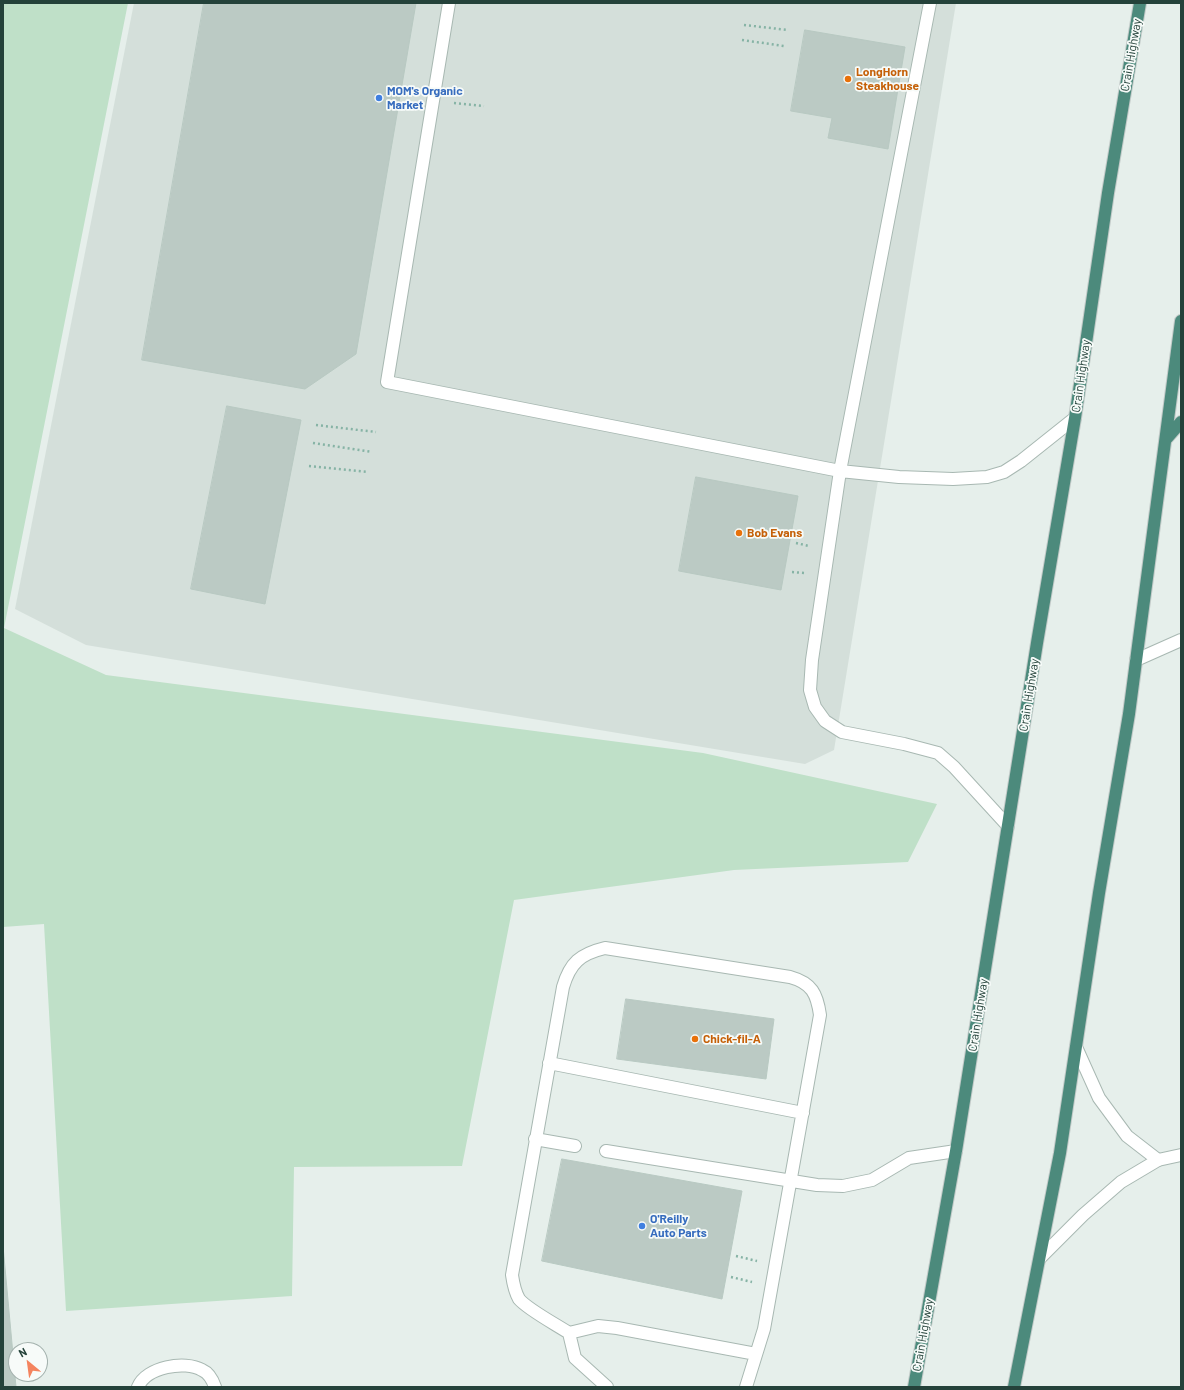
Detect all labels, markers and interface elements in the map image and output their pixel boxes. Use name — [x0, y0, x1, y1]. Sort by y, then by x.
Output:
street label: Crain Highway — [1118, 18, 1144, 92]
place label: LongHorn Steakhouse — [856, 65, 919, 93]
marker: LongHorn Steakhouse — [843, 74, 853, 84]
place label: MOM's Organic Market — [387, 84, 463, 112]
marker: MOM's Organic Market — [374, 93, 384, 103]
street label: Crain Highway — [1069, 339, 1093, 413]
place label: Bob Evans — [747, 526, 802, 540]
marker: Bob Evans — [734, 528, 744, 538]
street label: Crain Highway — [1016, 658, 1042, 732]
street label: Crain Highway — [965, 978, 991, 1052]
place label: Chick-fil-A — [703, 1032, 761, 1046]
marker: Chick-fil-A — [690, 1034, 700, 1044]
place label: O'Reilly Auto Parts — [650, 1212, 707, 1240]
marker: O'Reilly Auto Parts — [637, 1221, 647, 1231]
street label: Crain Highway — [910, 1298, 936, 1372]
north arrow — [8, 1342, 48, 1382]
text: N — [16, 1344, 29, 1359]

